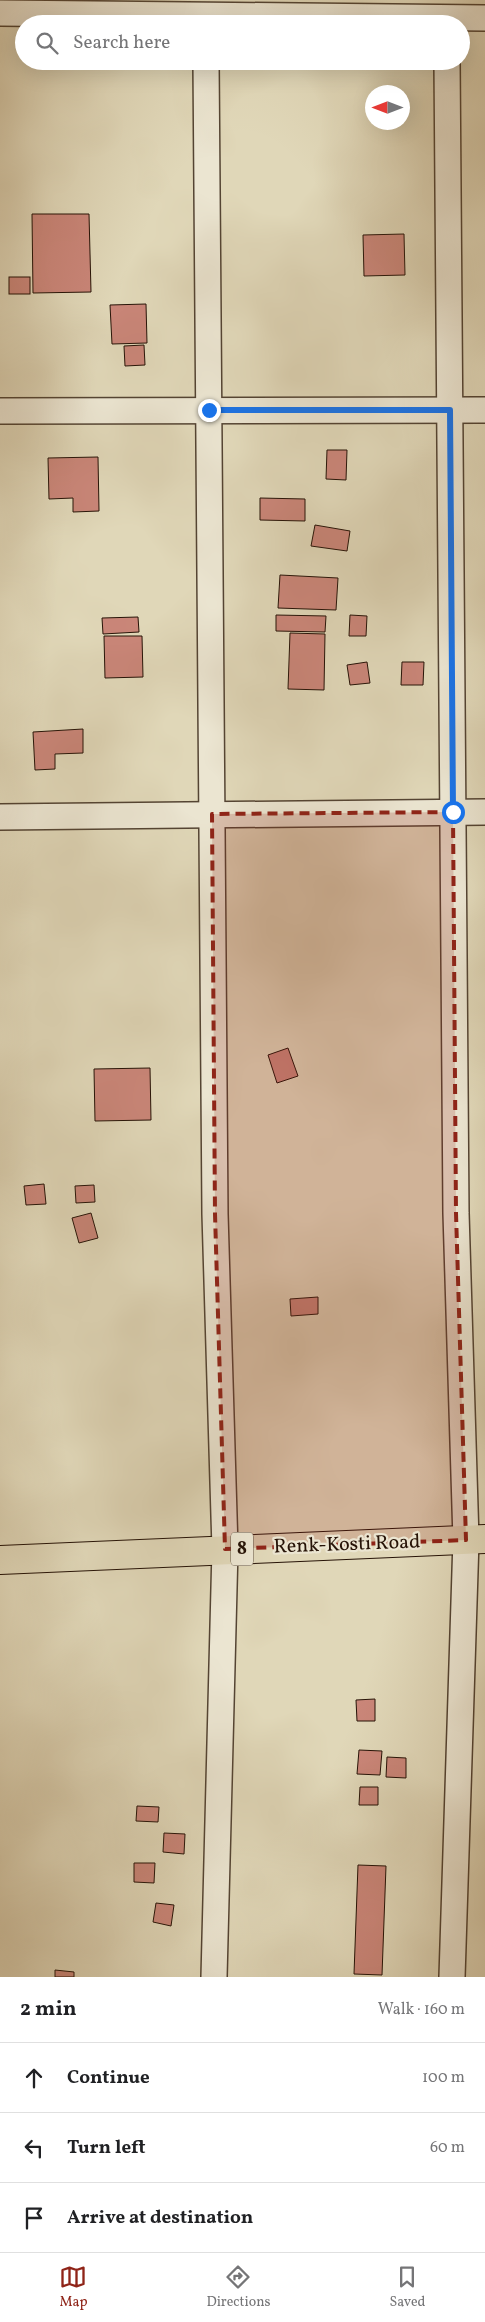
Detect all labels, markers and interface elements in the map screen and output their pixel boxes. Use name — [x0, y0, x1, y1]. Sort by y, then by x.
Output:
search box — [15, 15, 470, 70]
icon: search — [33, 29, 61, 57]
text: Search here — [73, 30, 170, 56]
north arrow — [365, 85, 410, 130]
route end — [198, 399, 221, 422]
route start — [442, 801, 465, 824]
street label: Renk-Kosti Road — [273, 1528, 421, 1562]
road number: 8 — [231, 1532, 253, 1566]
text: 2 min — [20, 1995, 77, 2024]
text: Walk · 160 m — [378, 1999, 465, 2021]
icon: ahead — [20, 2064, 48, 2092]
text: Continue — [67, 2065, 150, 2091]
text: 100 m — [422, 2067, 465, 2089]
icon: left — [20, 2134, 48, 2162]
text: Turn left — [67, 2135, 146, 2161]
text: 60 m — [430, 2137, 465, 2159]
icon: arrive — [20, 2204, 48, 2232]
text: Arrive at destination — [67, 2205, 253, 2231]
tab: Map — [59, 2263, 87, 2312]
tab: Directions — [206, 2263, 271, 2312]
tab: Saved — [389, 2263, 426, 2312]

